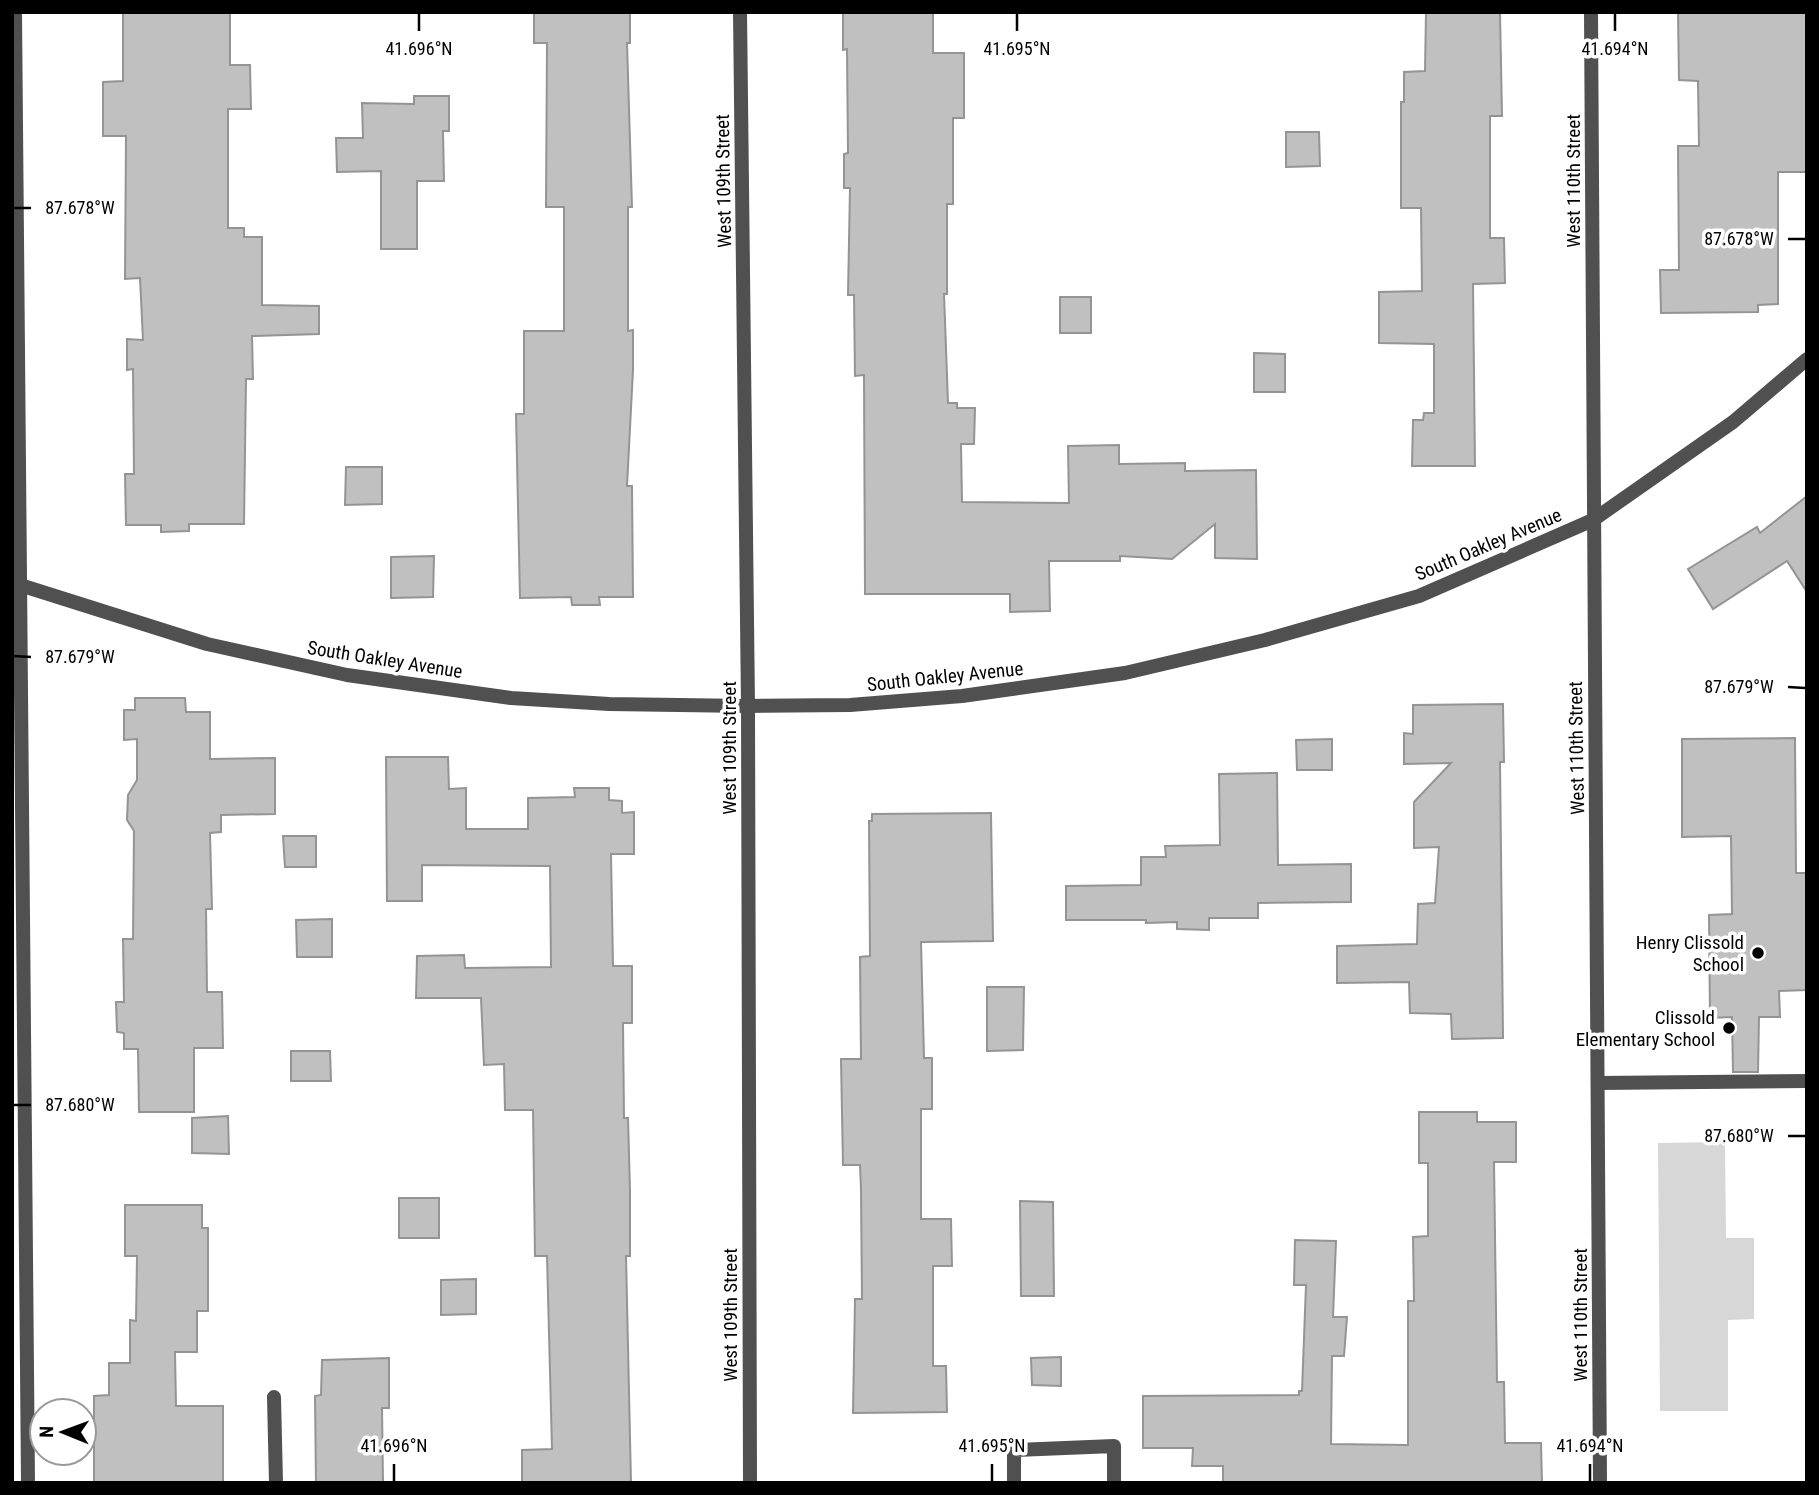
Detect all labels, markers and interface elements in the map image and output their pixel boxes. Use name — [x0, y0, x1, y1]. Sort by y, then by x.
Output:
text: 41.696°N — [385, 38, 453, 59]
text: 41.695°N — [983, 38, 1051, 59]
text: 41.694°N — [1581, 38, 1649, 59]
street label: West 109th Street — [711, 114, 736, 248]
street label: West 110th Street — [1562, 114, 1585, 248]
text: 87.678°W — [45, 197, 115, 218]
text: 87.678°W — [1704, 228, 1774, 249]
street label: South Oakley Avenue — [1411, 503, 1565, 586]
street label: South Oakley Avenue — [306, 636, 464, 683]
text: 87.679°W — [45, 646, 115, 667]
street label: South Oakley Avenue — [866, 657, 1024, 696]
text: 87.679°W — [1704, 676, 1774, 697]
street label: West 109th Street — [718, 681, 741, 815]
street label: West 110th Street — [1564, 681, 1589, 815]
place label: Henry Clissold School — [1636, 931, 1744, 976]
marker: Henry Clissold School — [1750, 945, 1766, 961]
place label: Clissold Elementary School — [1576, 1006, 1715, 1051]
marker: Clissold Elementary School — [1721, 1020, 1737, 1036]
text: 87.680°W — [45, 1094, 115, 1115]
text: 87.680°W — [1704, 1125, 1774, 1146]
street label: West 109th Street — [719, 1248, 742, 1382]
street label: West 110th Street — [1569, 1248, 1592, 1382]
north arrow — [28, 1397, 98, 1467]
text: N — [35, 1426, 58, 1438]
text: 41.696°N — [360, 1435, 428, 1456]
text: 41.695°N — [958, 1435, 1026, 1456]
text: 41.694°N — [1556, 1435, 1624, 1456]

